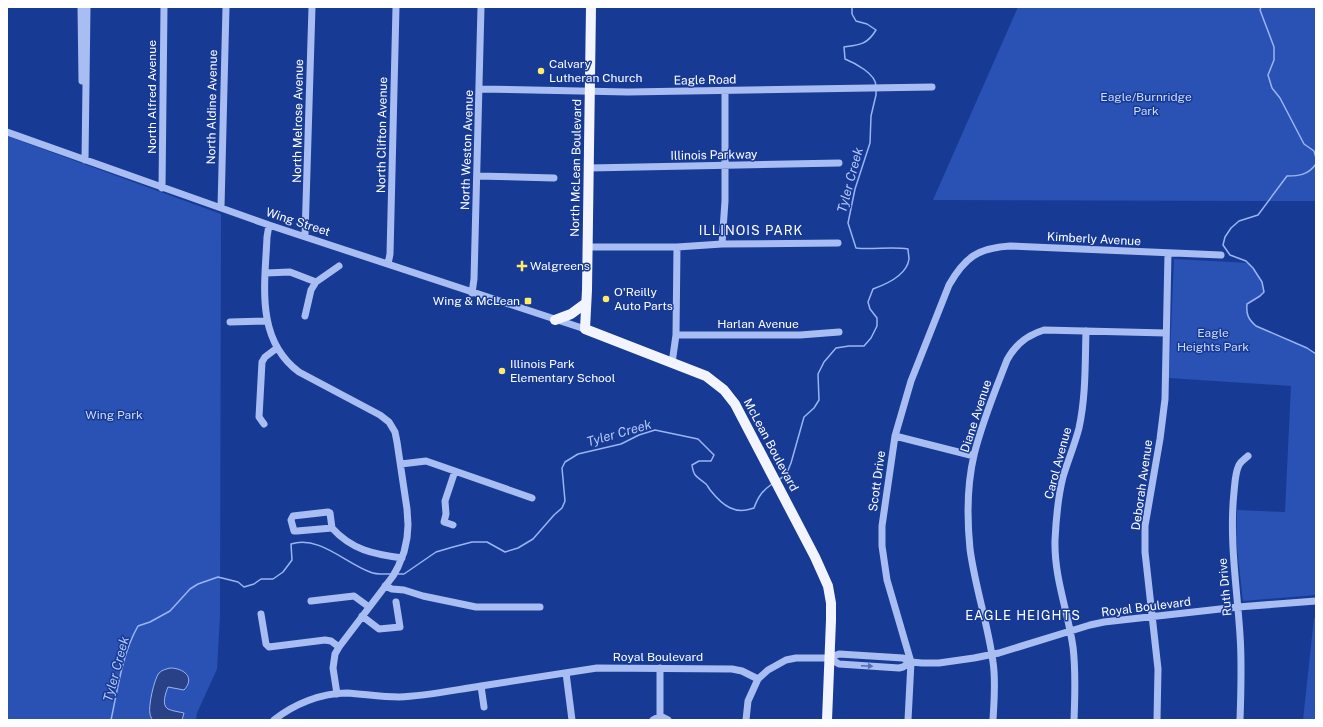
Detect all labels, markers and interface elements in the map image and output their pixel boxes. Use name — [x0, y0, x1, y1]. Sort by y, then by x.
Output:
street label: North Alfred Avenue — [145, 40, 159, 154]
street label: North Aldine Avenue — [204, 49, 220, 164]
place label: Calvary Lutheran Church — [549, 57, 643, 85]
street label: North Melrose Avenue — [290, 59, 306, 183]
marker: Calvary Lutheran Church — [536, 66, 546, 76]
street label: Eagle Road — [673, 72, 737, 88]
street label: North Clifton Avenue — [374, 77, 390, 193]
street label: North Weston Avenue — [458, 89, 476, 210]
park label: Eagle/Burnridge Park — [1100, 90, 1192, 118]
street label: North McLean Boulevard — [568, 99, 584, 237]
water label: Tyler Creek — [834, 146, 866, 214]
street label: Illinois Parkway — [670, 147, 758, 163]
street label: Wing Street — [264, 205, 332, 239]
district label: ILLINOIS PARK — [699, 223, 803, 238]
street label: Kimberly Avenue — [1047, 230, 1142, 248]
place label: Walgreens — [530, 259, 590, 273]
marker: Walgreens — [517, 261, 527, 271]
place label: O'Reilly Auto Parts — [614, 285, 673, 313]
place label: Wing & McLean — [433, 294, 520, 308]
marker: O'Reilly Auto Parts — [601, 294, 611, 304]
marker: Wing & McLean — [523, 296, 533, 306]
street label: Harlan Avenue — [717, 317, 799, 331]
park label: Eagle Heights Park — [1177, 326, 1249, 354]
place label: Illinois Park Elementary School — [510, 357, 616, 385]
marker: Illinois Park Elementary School — [497, 366, 507, 376]
street label: Diane Avenue — [958, 378, 994, 454]
street label: McLean Boulevard — [741, 396, 801, 494]
park label: Wing Park — [85, 408, 143, 422]
water label: Tyler Creek — [585, 417, 653, 449]
street label: Carol Avenue — [1042, 425, 1074, 501]
street label: Deborah Avenue — [1129, 439, 1155, 531]
street label: Scott Drive — [866, 449, 888, 512]
street label: Ruth Drive — [1215, 557, 1235, 617]
street label: Royal Boulevard — [1100, 595, 1192, 619]
district label: EAGLE HEIGHTS — [965, 608, 1081, 623]
water label: Tyler Creek — [100, 635, 132, 703]
street label: Royal Boulevard — [613, 650, 703, 664]
one-way arrow — [861, 662, 873, 669]

